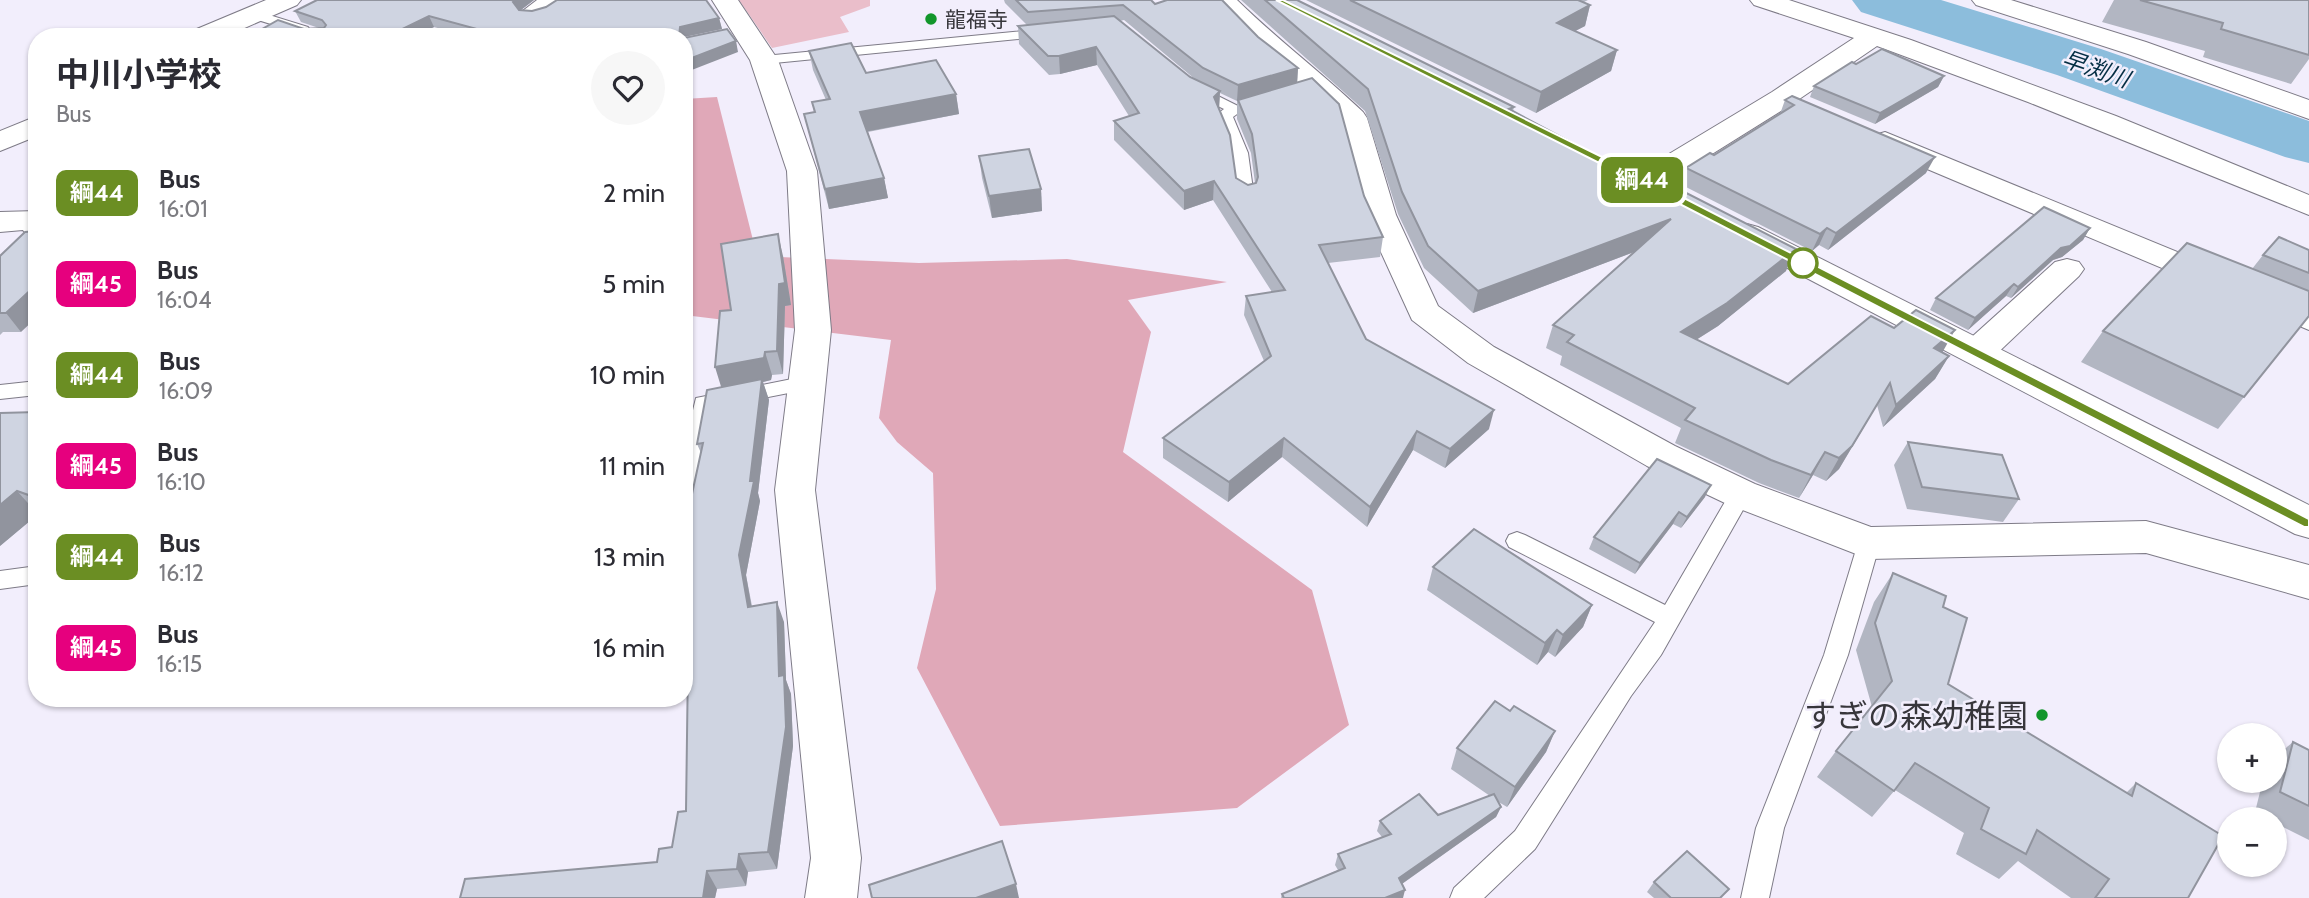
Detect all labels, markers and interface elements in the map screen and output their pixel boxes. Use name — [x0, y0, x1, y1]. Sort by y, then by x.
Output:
place label: 龍福寺 — [945, 7, 1008, 32]
marker: 龍福寺 — [923, 11, 939, 27]
water label: 早渕川 — [2059, 45, 2136, 94]
button: heart — [591, 51, 665, 125]
text: 中川小学校 — [56, 54, 221, 94]
text: Bus — [56, 100, 91, 128]
line badge: 綱44 — [1602, 157, 1682, 203]
text: Bus — [159, 163, 200, 195]
text: 綱44 — [1615, 165, 1669, 194]
text: 2 min — [603, 177, 665, 209]
text: 綱44 — [70, 178, 124, 207]
text: 16:01 — [159, 195, 208, 223]
unlabelled marker — [1788, 248, 1818, 278]
text: Bus — [157, 254, 198, 286]
text: 5 min — [602, 268, 665, 300]
text: 綱45 — [70, 269, 122, 298]
text: 16:04 — [157, 286, 212, 314]
text: Bus — [159, 345, 200, 377]
text: 10 min — [590, 359, 665, 391]
text: 綱44 — [70, 360, 124, 389]
text: 16:09 — [159, 377, 213, 405]
text: Bus — [157, 436, 198, 468]
text: 11 min — [599, 450, 665, 482]
text: 綱45 — [70, 451, 122, 480]
text: 16:10 — [157, 468, 206, 496]
text: Bus — [159, 527, 200, 559]
text: 13 min — [594, 541, 665, 573]
text: 綱44 — [70, 542, 124, 571]
text: 16:12 — [159, 559, 204, 587]
text: Bus — [157, 618, 198, 650]
text: 16 min — [593, 632, 665, 664]
text: 綱45 — [70, 633, 122, 662]
text: 16:15 — [157, 650, 202, 678]
place label: すぎの森幼稚園 — [1804, 696, 2028, 735]
marker: すぎの森幼稚園 — [2034, 707, 2050, 723]
map controls — [2217, 723, 2287, 877]
button: + — [2217, 723, 2287, 793]
button: − — [2217, 807, 2287, 877]

